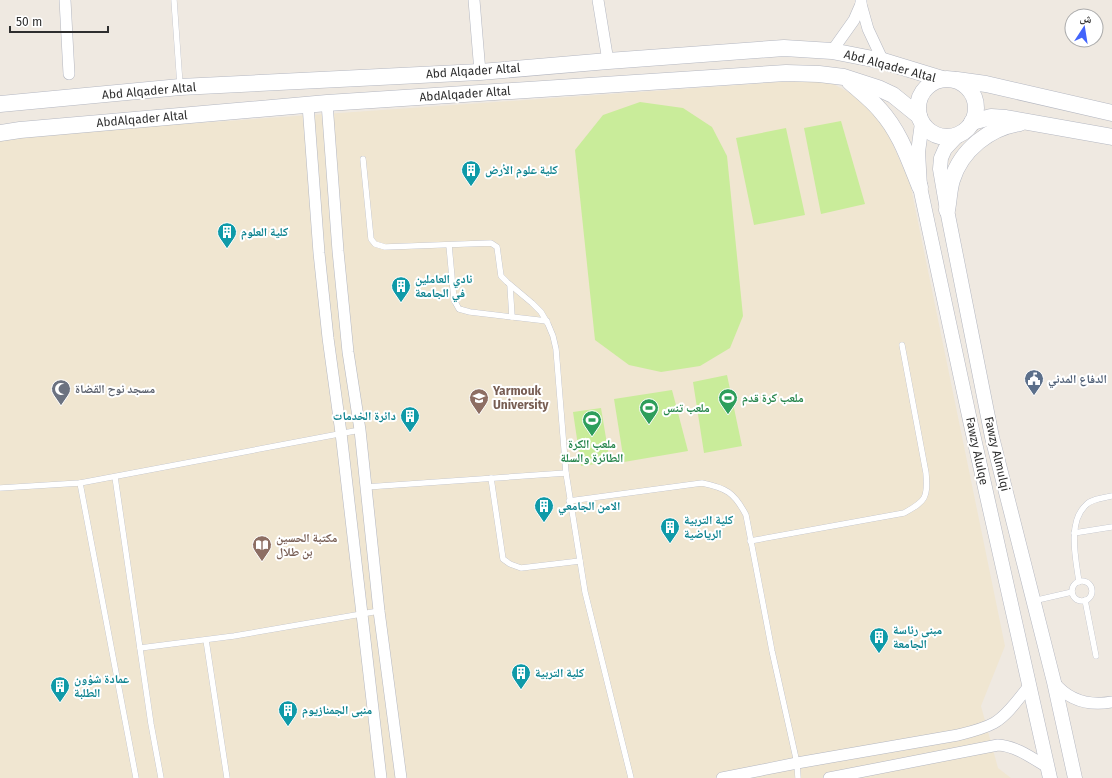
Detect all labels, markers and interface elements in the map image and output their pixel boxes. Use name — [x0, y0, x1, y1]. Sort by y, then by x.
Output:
scale bar — [10, 8, 108, 34]
north arrow — [1064, 8, 1104, 48]
text: ش — [1079, 11, 1093, 27]
text: 50 m — [16, 15, 42, 29]
street label: Abd Alqader Altal — [843, 47, 938, 85]
street label: Abd Alqader Altal — [425, 61, 521, 81]
street label: Abd Alqader Altal — [101, 80, 197, 102]
street label: AbdAlqader Altal — [419, 84, 512, 104]
street label: AbdAlqader Altal — [96, 108, 189, 130]
building icon: كلية علوم الأرض — [460, 159, 482, 187]
place label: كلية علوم الأرض — [485, 163, 559, 178]
building icon: كلية العلوم — [216, 221, 238, 249]
place label: كلية العلوم — [241, 225, 289, 240]
place label: نادي العاملين في الجامعة — [415, 272, 472, 303]
building icon: نادي العاملين في الجامعة — [390, 275, 412, 303]
public building icon: الدفاع المدني — [1023, 368, 1045, 396]
place label: الدفاع المدني — [1048, 372, 1107, 389]
mosque icon: مسجد نوح القضاة — [50, 378, 72, 406]
place label: مسجد نوح القضاة — [75, 382, 155, 397]
place label: Yarmouk University — [492, 384, 549, 412]
school or university icon: Yarmouk University — [468, 387, 490, 415]
sports icon: ملعب كرة قدم — [717, 387, 739, 415]
place label: ملعب كرة قدم — [742, 391, 804, 406]
sports icon: ملعب تنس — [638, 397, 660, 425]
place label: ملعب تنس — [663, 401, 710, 416]
building icon: دائرة الخدمات — [399, 405, 421, 433]
place label: دائرة الخدمات — [333, 409, 396, 423]
sports icon: ملعب الكرة الطائرة والسلة — [581, 409, 603, 437]
street label: Fawzy Almulqi — [982, 415, 1012, 493]
street label: Fawzy Alulqe — [963, 416, 991, 486]
place label: ملعب الكرة الطائرة والسلة — [561, 437, 623, 465]
building icon: الامن الجامعي — [533, 495, 555, 523]
place label: الامن الجامعي — [558, 499, 620, 516]
place label: كلية التربية الرياضية — [684, 513, 734, 541]
building icon: كلية التربية الرياضية — [659, 516, 681, 544]
place label: مكتبة الحسين بن طلال — [276, 531, 338, 560]
library icon: مكتبة الحسين بن طلال — [251, 534, 273, 562]
place label: مبنى رئاسة الجامعة — [893, 623, 942, 651]
building icon: مبنى رئاسة الجامعة — [868, 626, 890, 654]
building icon: كلية التربية — [510, 662, 532, 690]
place label: كلية التربية — [535, 666, 585, 680]
place label: عمادة شؤون الطلبة — [74, 672, 129, 700]
building icon: عمادة شؤون الطلبة — [49, 675, 71, 703]
building icon: منبى الجمنازيوم — [277, 699, 299, 727]
place label: منبى الجمنازيوم — [302, 703, 372, 718]

